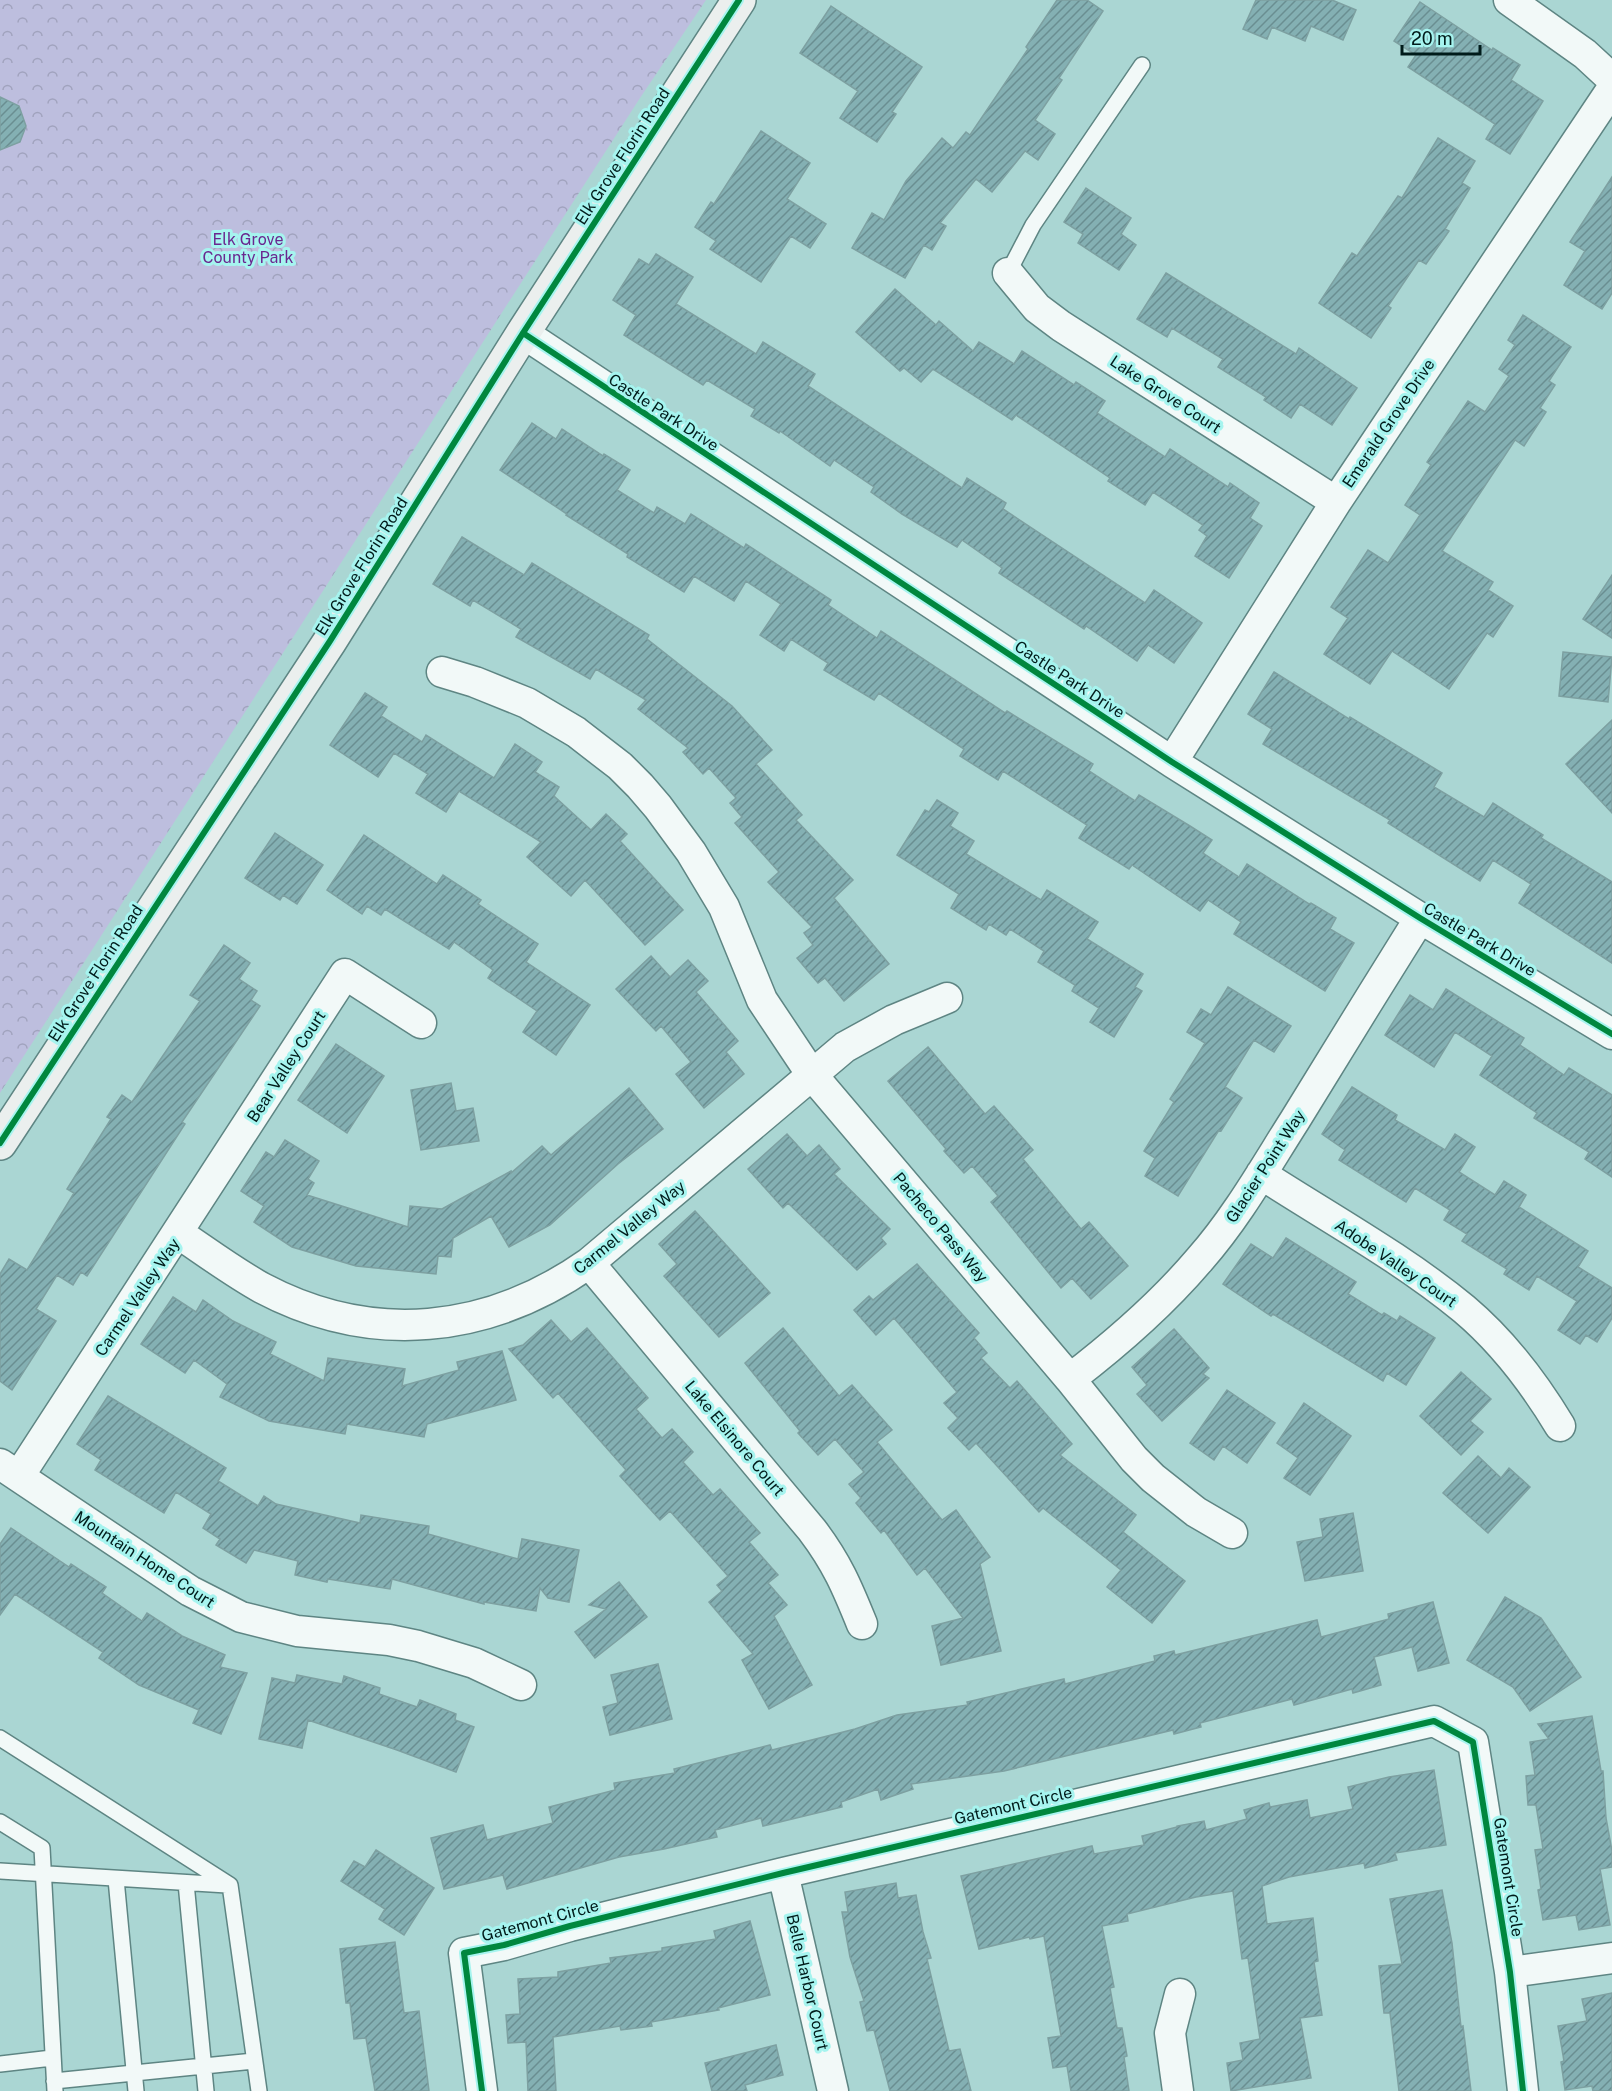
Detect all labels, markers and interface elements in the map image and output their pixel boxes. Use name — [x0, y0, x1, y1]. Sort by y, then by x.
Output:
scale bar — [1402, 18, 1480, 56]
text: 20 m — [1411, 28, 1453, 49]
street label: Elk Grove Florin Road — [571, 84, 674, 228]
park label: Elk Grove County Park — [202, 230, 294, 267]
street label: Lake Grove Court — [1107, 351, 1225, 437]
street label: Emerald Grove Drive — [1338, 355, 1439, 491]
street label: Castle Park Drive — [605, 370, 722, 455]
street label: Elk Grove Florin Road — [311, 494, 412, 639]
street label: Castle Park Drive — [1011, 637, 1128, 722]
street label: Castle Park Drive — [1420, 898, 1539, 980]
street label: Elk Grove Florin Road — [44, 901, 147, 1045]
street label: Bear Valley Court — [243, 1007, 330, 1126]
street label: Glacier Point Way — [1222, 1106, 1309, 1226]
street label: Pacheco Pass Way — [889, 1169, 992, 1286]
street label: Carmel Valley Way — [570, 1176, 689, 1278]
street label: Adobe Valley Court — [1331, 1216, 1460, 1311]
street label: Carmel Valley Way — [91, 1234, 184, 1360]
street label: Lake Elsinore Court — [681, 1377, 788, 1500]
street label: Mountain Home Court — [71, 1507, 218, 1612]
street label: Gatemont Circle — [952, 1783, 1074, 1828]
street label: Gatemont Circle — [1490, 1816, 1527, 1938]
street label: Gatemont Circle — [479, 1896, 601, 1945]
street label: Belle Harbor Court — [783, 1912, 832, 2052]

